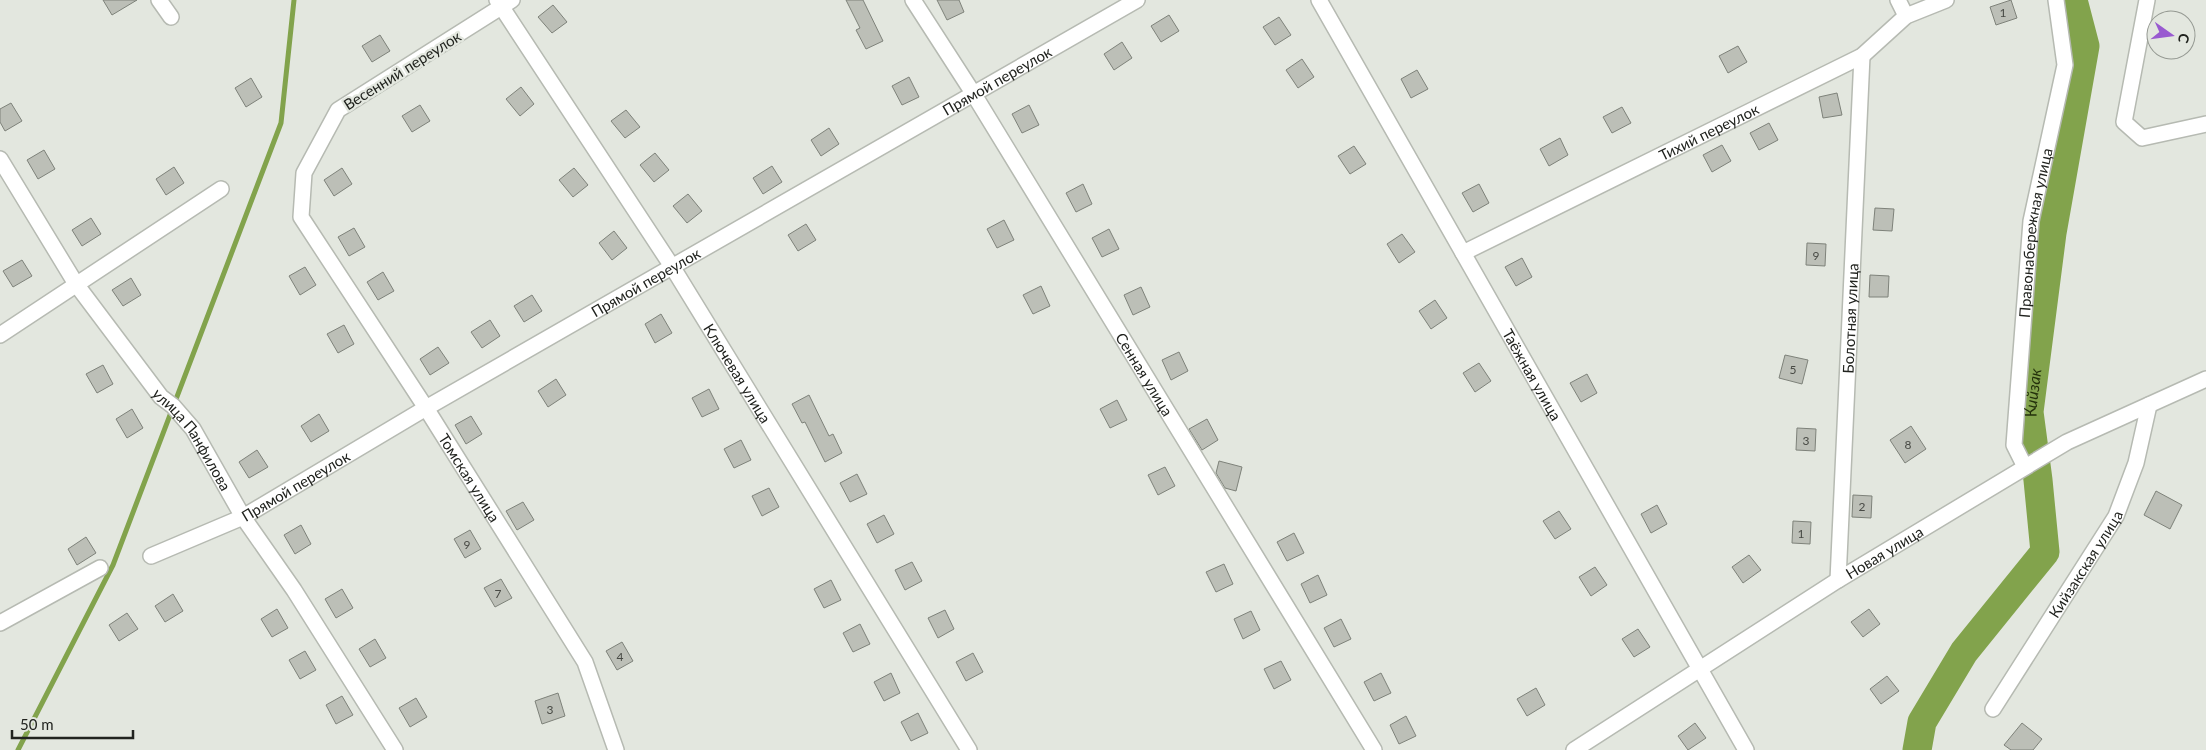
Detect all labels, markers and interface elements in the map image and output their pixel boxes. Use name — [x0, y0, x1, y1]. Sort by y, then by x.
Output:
house number: 1 — [2000, 5, 2007, 20]
north arrow — [2146, 10, 2196, 60]
street label: Весенний переулок — [340, 26, 464, 113]
text: С — [2175, 32, 2193, 46]
street label: Прямой переулок — [939, 42, 1055, 119]
street label: Тихий переулок — [1656, 99, 1762, 164]
street label: Правонабережная улица — [2015, 146, 2056, 318]
street label: Прямой переулок — [588, 244, 703, 320]
house number: 9 — [1813, 248, 1820, 263]
street label: Болотная улица — [1838, 263, 1862, 374]
street label: Ключевая улица — [700, 320, 775, 426]
street label: Таёжная улица — [1499, 326, 1565, 424]
street label: Сенная улица — [1112, 329, 1177, 419]
house number: 5 — [1790, 362, 1797, 377]
water label: Кийзак — [2019, 367, 2044, 419]
street label: улица Панфилова — [149, 385, 235, 494]
street label: Томская улица — [435, 430, 504, 525]
house number: 3 — [1803, 433, 1810, 448]
house number: 8 — [1905, 437, 1912, 452]
street label: Прямой переулок — [238, 446, 353, 525]
house number: 2 — [1859, 499, 1866, 514]
street label: Кийзакская улица — [2045, 508, 2126, 621]
street label: Новая улица — [1842, 522, 1926, 582]
house number: 1 — [1798, 526, 1805, 541]
house number: 9 — [464, 537, 471, 552]
house number: 7 — [495, 586, 502, 601]
house number: 4 — [617, 649, 624, 664]
house number: 3 — [547, 702, 554, 717]
scale bar — [12, 708, 134, 740]
text: 50 m — [20, 715, 54, 733]

